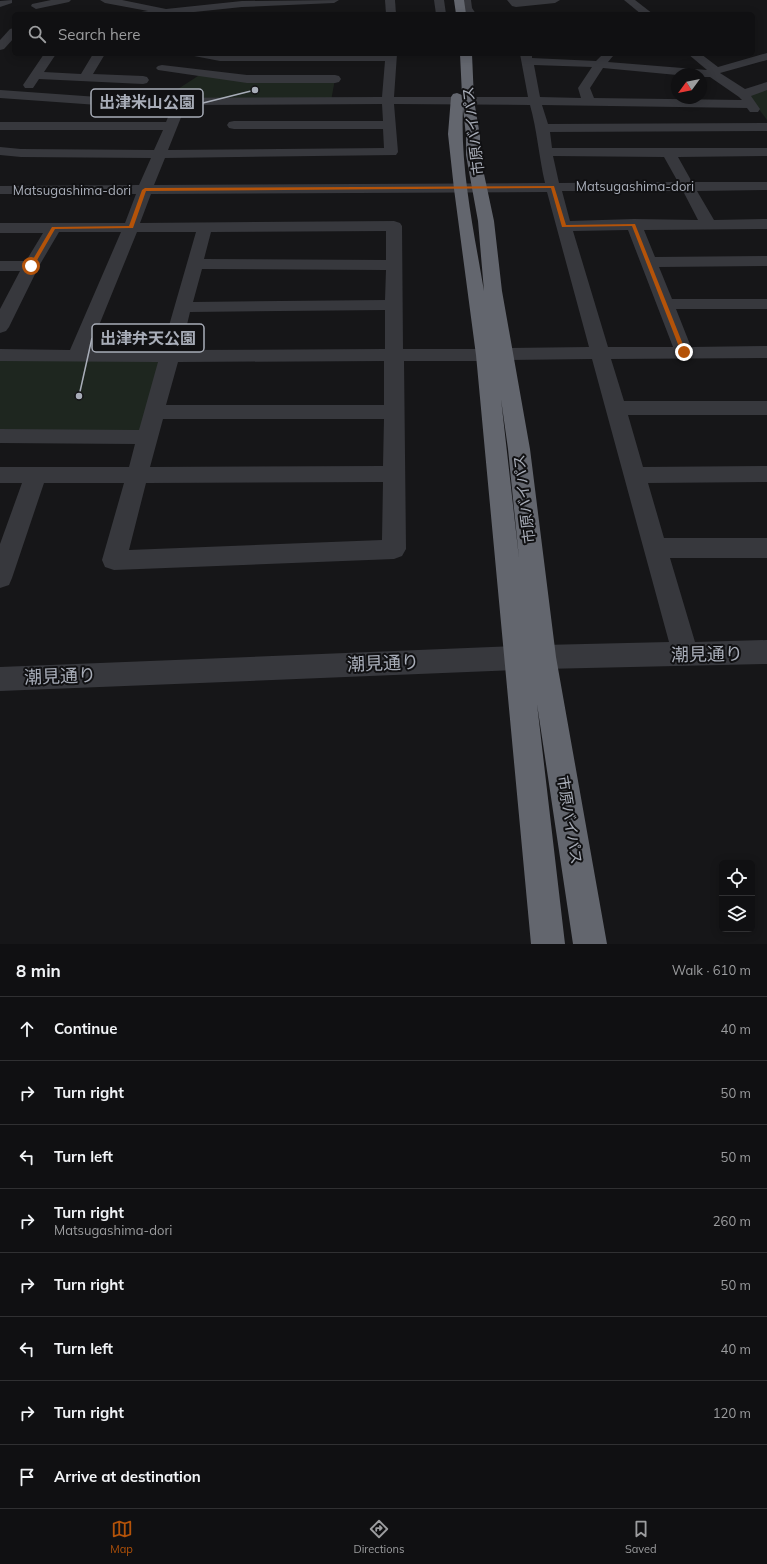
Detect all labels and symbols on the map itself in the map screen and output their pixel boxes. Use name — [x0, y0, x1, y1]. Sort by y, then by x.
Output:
north arrow — [671, 68, 707, 104]
street label: 市原バイパス — [458, 85, 488, 177]
callout: 出津米山公園 — [91, 89, 203, 117]
text: 出津米山公園 — [99, 92, 195, 112]
street label: Matsugashima-dori — [576, 178, 694, 194]
street label: Matsugashima-dori — [13, 182, 131, 198]
route start — [22, 257, 40, 275]
callout: 出津弁天公園 — [92, 324, 204, 352]
text: 出津弁天公園 — [100, 328, 196, 348]
route end — [675, 343, 693, 361]
street label: 市原バイパス — [509, 453, 539, 545]
street label: 潮見通り — [671, 642, 743, 666]
street label: 潮見通り — [347, 650, 419, 676]
street label: 潮見通り — [24, 663, 96, 689]
street label: 市原バイパス — [554, 774, 586, 866]

